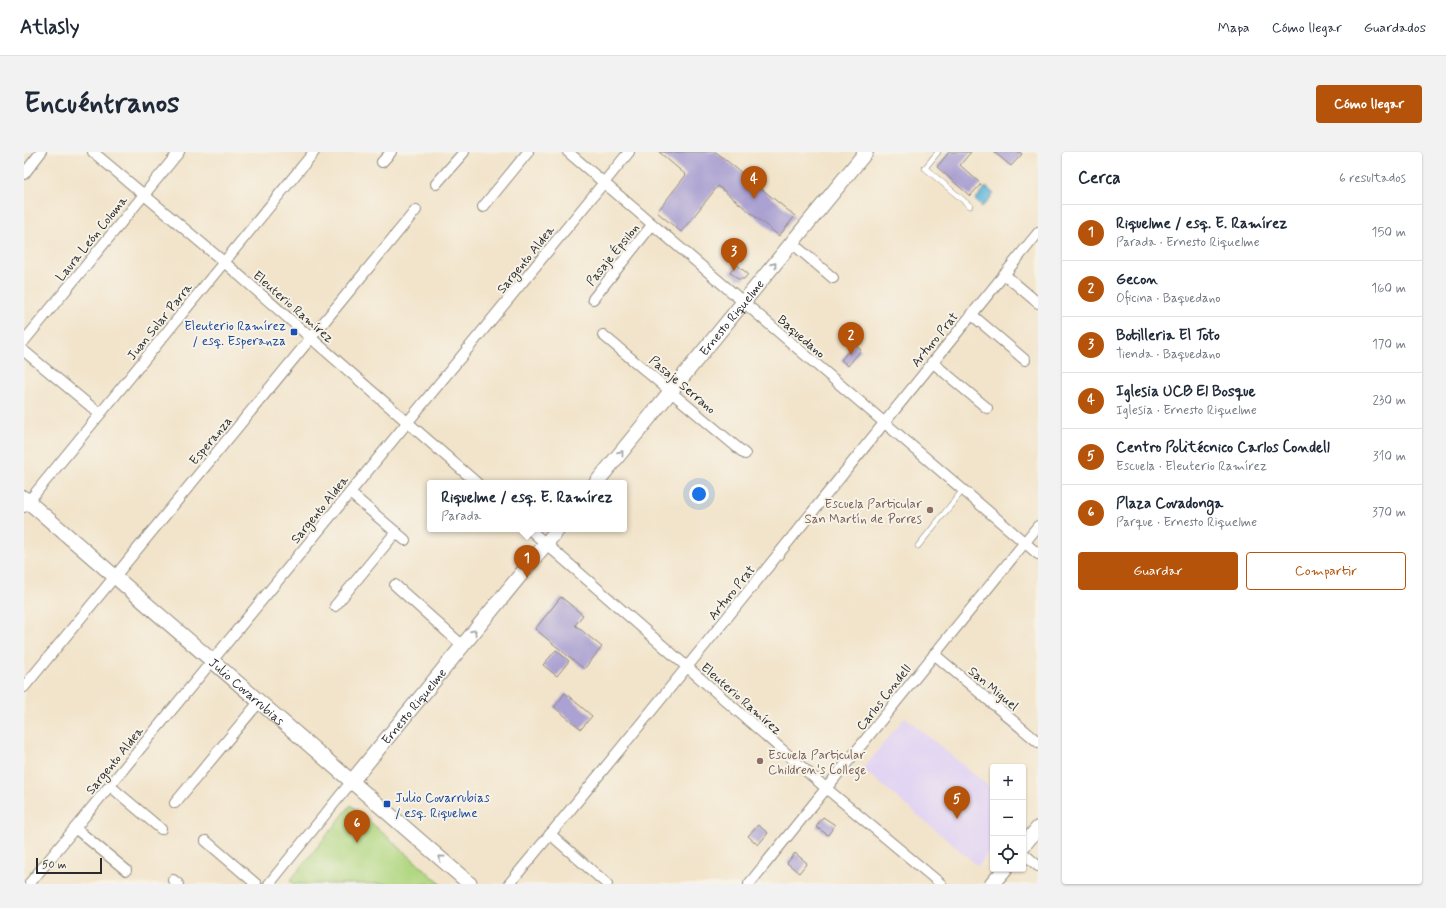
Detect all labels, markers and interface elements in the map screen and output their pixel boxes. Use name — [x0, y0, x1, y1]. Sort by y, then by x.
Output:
text: Atlasly — [20, 15, 79, 40]
text: Mapa — [1218, 19, 1250, 37]
text: Cómo llegar — [1272, 19, 1342, 37]
text: Guardados — [1364, 19, 1426, 37]
button: Cómo llegar — [1316, 85, 1422, 123]
text: Encuéntranos — [24, 86, 180, 123]
pin: 4 — [741, 166, 767, 199]
text: Cerca — [1078, 167, 1121, 189]
text: 6 resultados — [1339, 170, 1406, 187]
street label: Laura León Coloma — [52, 193, 132, 285]
text: Riquelme / esq. E. Ramírez — [1116, 214, 1287, 234]
street label: Pasaje Épsilon — [582, 220, 644, 290]
street label: Sargento Aldea — [494, 222, 560, 298]
text: 1 — [1088, 224, 1094, 241]
text: 150 m — [1372, 224, 1406, 241]
text: Parada · Ernesto Riquelme — [1116, 234, 1260, 251]
pin: 3 — [721, 238, 747, 271]
one-way arrow — [769, 263, 776, 270]
street label: Eleuterio Ramírez — [249, 267, 337, 347]
text: Gecon — [1116, 270, 1158, 290]
street label: Ernesto Riquelme — [696, 276, 769, 360]
street label: Juan Solar Parra — [124, 280, 197, 364]
text: 2 — [1088, 280, 1094, 297]
text: 160 m — [1371, 280, 1406, 297]
text: Oficina · Baquedano — [1116, 290, 1221, 307]
street label: Arturo Prat — [908, 309, 962, 371]
street label: Baquedano — [774, 312, 828, 363]
place label: Eleuterio Ramírez / esq. Esperanza — [184, 318, 286, 350]
pin: 2 — [838, 322, 864, 355]
text: Botilleria El Toto — [1116, 326, 1220, 346]
marker: Eleuterio Ramírez / esq. Esperanza — [289, 327, 299, 337]
text: 3 — [1088, 336, 1094, 353]
text: 170 m — [1372, 336, 1406, 353]
text: Tienda · Baquedano — [1116, 346, 1221, 363]
street label: Pasaje Serrano — [645, 352, 719, 418]
text: Iglesia UCB El Bosque — [1116, 382, 1256, 402]
text: 4 — [1087, 392, 1095, 409]
text: 230 m — [1372, 392, 1406, 409]
text: Iglesia · Ernesto Riquelme — [1116, 402, 1257, 419]
street label: Esperanza — [186, 413, 237, 469]
text: Centro Politécnico Carlos Condell — [1116, 438, 1330, 458]
text: 5 — [1087, 448, 1095, 465]
text: 310 m — [1373, 448, 1406, 465]
one-way arrow — [616, 450, 623, 457]
text: Escuela · Eleuterio Ramírez — [1116, 458, 1267, 475]
street label: Sargento Aldea — [288, 472, 354, 548]
popup — [427, 480, 627, 532]
your location — [689, 484, 709, 504]
text: Riquelme / esq. E. Ramírez — [441, 488, 613, 508]
text: Plaza Covadonga — [1116, 494, 1223, 514]
place label: Escuela Particular San Martín de Porres — [805, 496, 923, 528]
text: 6 — [1088, 504, 1094, 521]
text: 370 m — [1372, 504, 1406, 521]
marker: Escuela Particular San Martín de Porres — [925, 505, 935, 515]
text: Parada — [441, 508, 481, 525]
text: Parque · Ernesto Riquelme — [1116, 514, 1257, 531]
pin: 1 — [514, 545, 540, 578]
button: Guardar — [1078, 552, 1238, 590]
button: Compartir — [1246, 552, 1406, 590]
street label: Arturo Prat — [705, 562, 759, 624]
one-way arrow — [470, 629, 477, 636]
street label: Julio Covarrubias — [205, 655, 288, 730]
street label: Eleuterio Ramírez — [697, 659, 785, 739]
street label: Carlos Condell — [853, 661, 916, 734]
street label: San Miguel — [964, 663, 1022, 715]
street label: Ernesto Riquelme — [378, 665, 451, 748]
street label: Sargento Aldea — [83, 723, 149, 799]
place label: Escuela Particular Children's College — [768, 747, 866, 781]
marker: Escuela Particular Children's College — [755, 756, 765, 766]
map controls — [990, 764, 1026, 872]
button: + — [990, 764, 1026, 800]
pin: 5 — [944, 786, 970, 819]
place label: Julio Covarrubias / esq. Riquelme — [395, 790, 490, 822]
marker: Julio Covarrubias / esq. Riquelme — [382, 799, 392, 809]
button: − — [990, 800, 1026, 836]
pin: 6 — [344, 810, 370, 843]
button: locate — [990, 836, 1026, 872]
scale bar — [36, 856, 102, 875]
one-way arrow — [438, 856, 445, 863]
text: 50 m — [42, 858, 67, 872]

